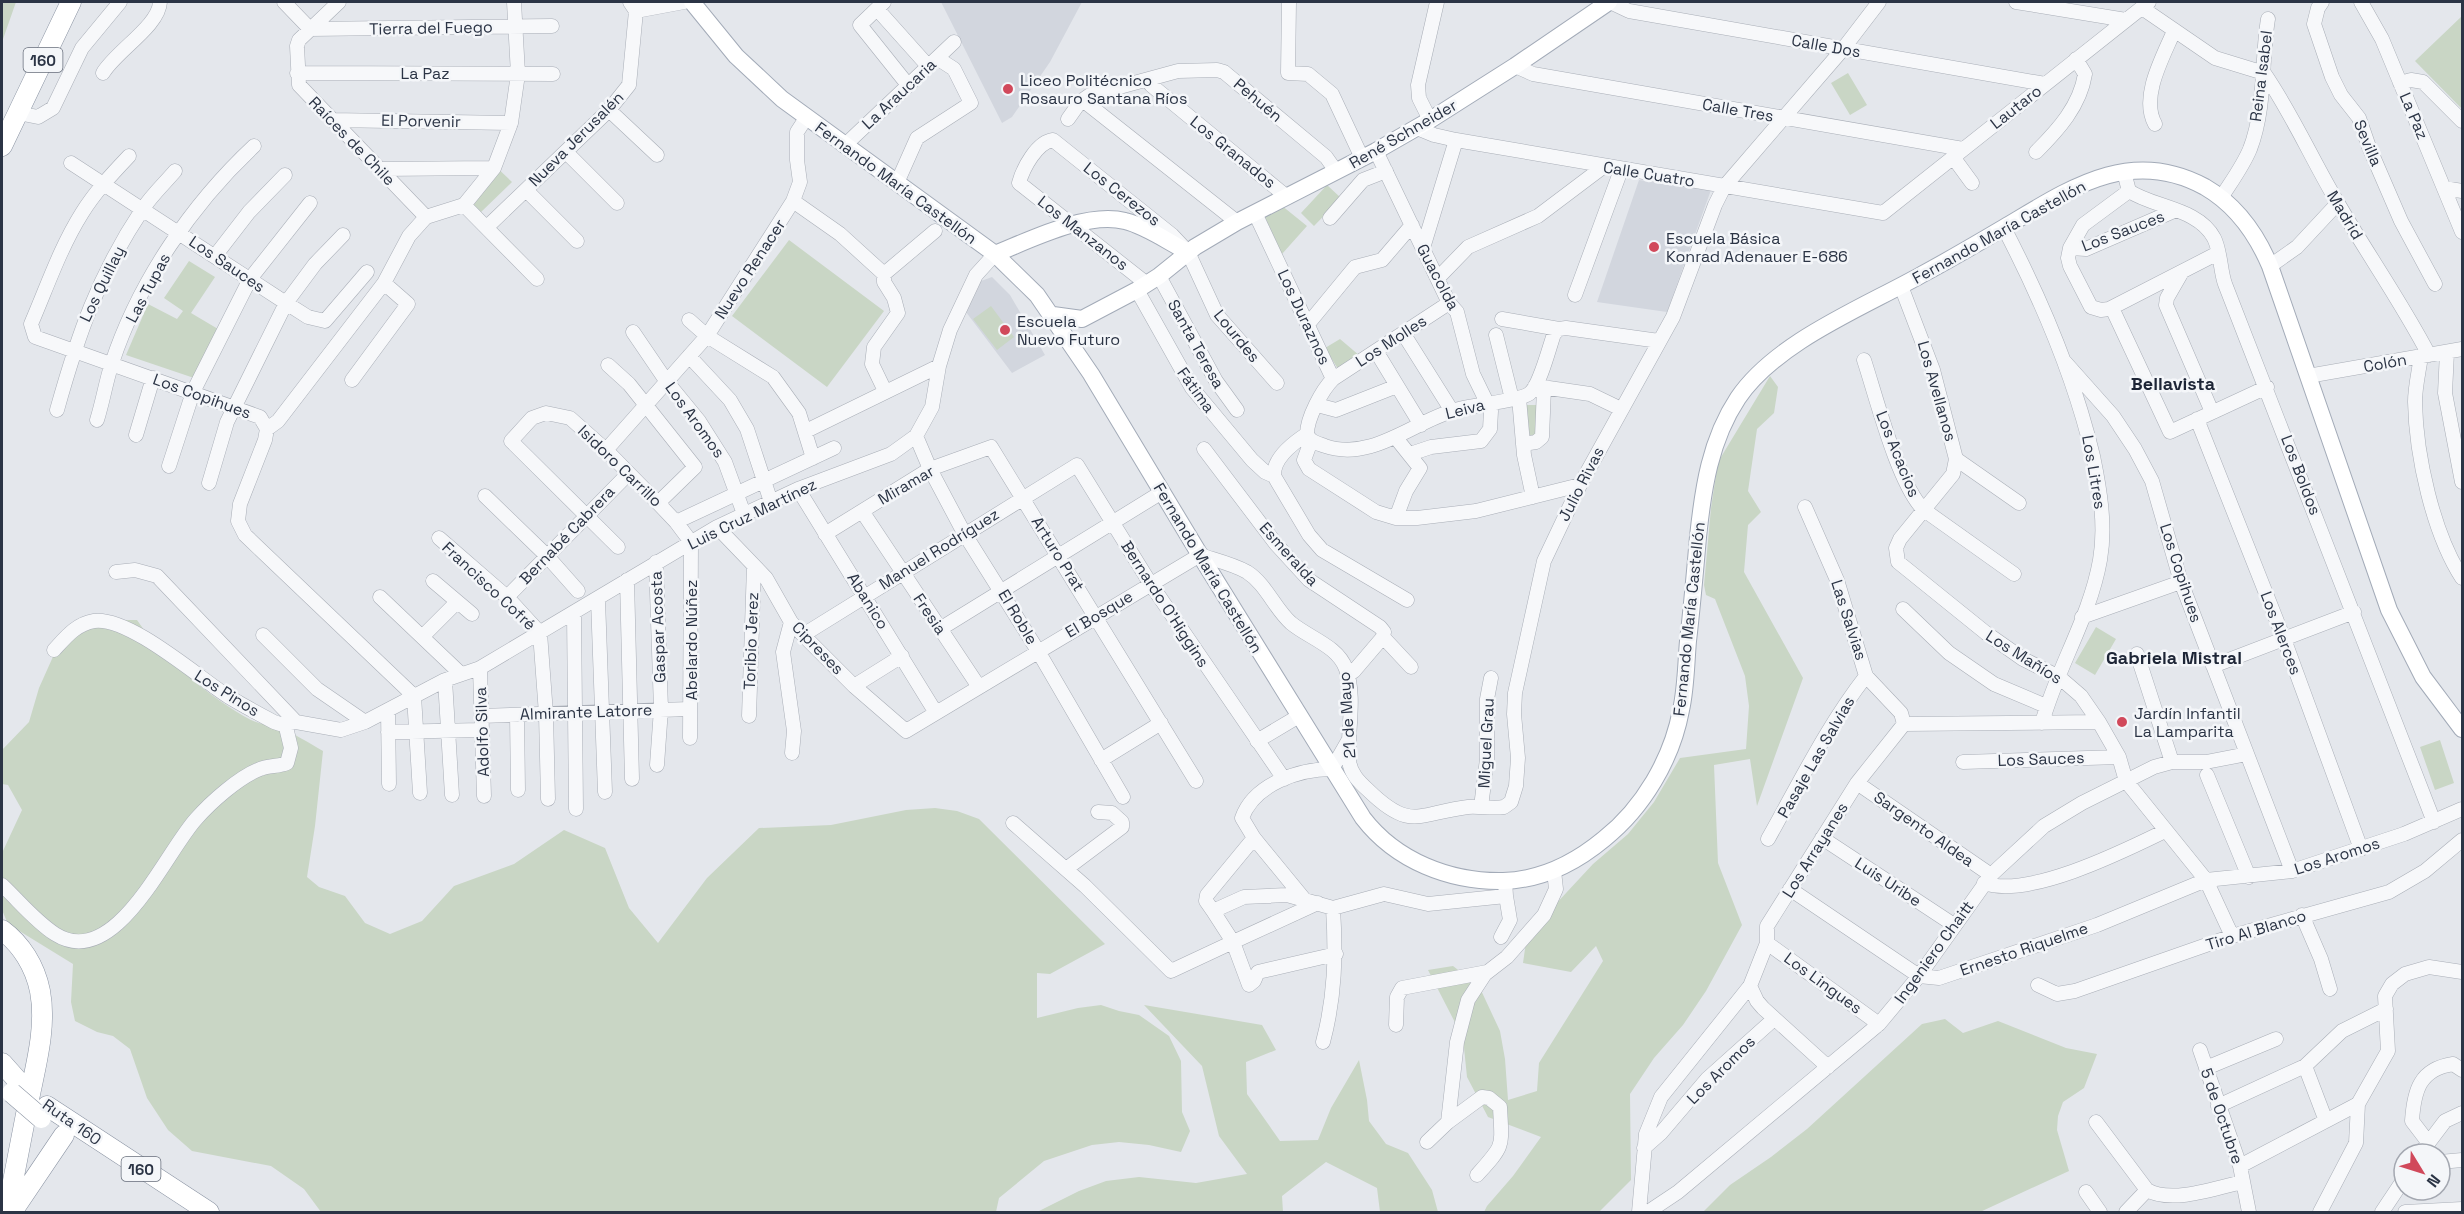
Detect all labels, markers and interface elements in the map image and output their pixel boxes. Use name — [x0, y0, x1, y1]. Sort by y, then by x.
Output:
street label: Tierra del Fuego — [369, 16, 493, 40]
street label: Reina Isabel — [2245, 29, 2277, 123]
street label: Calle Dos — [1790, 30, 1862, 62]
road number: 160 — [24, 48, 63, 72]
street label: La Araucaria — [857, 54, 941, 134]
street label: La Paz — [400, 63, 450, 84]
place label: Liceo Politécnico Rosauro Santana Ríos — [1020, 70, 1187, 109]
street label: Pehuén — [1229, 73, 1287, 127]
street label: Lautaro — [1986, 80, 2046, 134]
marker: Liceo Politécnico Rosauro Santana Ríos — [1001, 82, 1015, 96]
street label: Nueva Jerusalén — [524, 87, 628, 191]
street label: La Paz — [2395, 89, 2433, 143]
street label: Raíces de Chile — [304, 92, 400, 190]
street label: Calle Tres — [1701, 93, 1775, 127]
street label: René Schneider — [1345, 95, 1461, 173]
street label: El Porvenir — [381, 110, 461, 132]
street label: Los Granados — [1186, 111, 1280, 193]
street label: Fernando María Castellón — [811, 117, 981, 249]
street label: Sevilla — [2349, 117, 2387, 169]
street label: Calle Cuatro — [1602, 156, 1696, 192]
street label: Los Cerezos — [1079, 157, 1165, 231]
street label: Fernando María Castellón — [1909, 175, 2089, 289]
street label: Madrid — [2322, 187, 2368, 243]
street label: Los Manzanos — [1033, 191, 1133, 275]
street label: Los Sauces — [2079, 206, 2167, 256]
street label: Nuevo Renacer — [710, 215, 790, 323]
place label: Escuela Básica Konrad Adenauer E-686 — [1666, 228, 1848, 267]
street label: Los Sauces — [185, 231, 269, 297]
street label: Guacolda — [1412, 240, 1464, 314]
marker: Escuela Básica Konrad Adenauer E-686 — [1647, 240, 1661, 254]
street label: Los Quillay — [75, 242, 129, 326]
street label: Las Tupas — [121, 250, 175, 326]
street label: Los Duraznos — [1273, 266, 1335, 368]
street label: Santa Teresa — [1163, 296, 1229, 392]
street label: Lourdes — [1209, 305, 1265, 367]
street label: Los Molles — [1351, 310, 1431, 372]
place label: Escuela Nuevo Futuro — [1017, 311, 1120, 350]
marker: Escuela Nuevo Futuro — [998, 323, 1012, 337]
street label: Los Avellanos — [1913, 338, 1961, 444]
street label: Colón — [2362, 349, 2408, 377]
street label: Fátima — [1172, 363, 1220, 417]
street label: Los Copihues — [150, 369, 254, 423]
district label: Bellavista — [2131, 372, 2216, 395]
street label: Los Aromos — [660, 378, 730, 462]
street label: Leiva — [1443, 394, 1487, 424]
street label: Los Acacios — [1871, 408, 1925, 500]
street label: Isidoro Carrillo — [573, 420, 667, 512]
street label: Los Boldos — [2276, 432, 2326, 518]
street label: Los Litres — [2077, 433, 2111, 511]
street label: Julio Rivas — [1553, 443, 1609, 525]
street label: Miramar — [874, 460, 938, 510]
street label: Luis Cruz Martínez — [684, 474, 820, 554]
street label: Fernando María Castellón — [1149, 479, 1267, 657]
street label: Bernabé Cabrera — [515, 481, 619, 589]
street label: Manuel Rodríguez — [875, 504, 1003, 594]
street label: Arturo Prat — [1027, 513, 1089, 595]
street label: Esmeralda — [1255, 518, 1323, 590]
street label: Fernando María Castellón — [1668, 521, 1710, 717]
street label: Los Copihues — [2155, 521, 2207, 625]
street label: Francisco Cofré — [438, 537, 540, 635]
street label: Bernardo O'Higgins — [1116, 537, 1214, 671]
street label: Abanico — [842, 569, 894, 633]
street label: Gaspar Acosta — [646, 571, 670, 683]
street label: Las Salvias — [1826, 577, 1872, 663]
street label: Abelardo Núñez — [681, 580, 702, 700]
street label: El Roble — [993, 586, 1043, 648]
street label: El Bosque — [1061, 586, 1137, 642]
street label: Los Alerces — [2256, 588, 2306, 678]
street label: Fresia — [909, 589, 951, 639]
street label: Toribio Jerez — [739, 592, 763, 690]
street label: Cipreses — [788, 617, 848, 679]
street label: Los Mañíos — [1982, 625, 2066, 689]
district label: Gabriela Mistral — [2106, 646, 2242, 669]
street label: Los Pinos — [191, 665, 263, 721]
street label: 21 de Mayo — [1333, 671, 1361, 759]
street label: Adolfo Silva — [470, 687, 494, 777]
street label: Pasaje Las Salvias — [1773, 692, 1859, 822]
street label: Miguel Grau — [1473, 697, 1499, 789]
street label: Almirante Latorre — [519, 699, 653, 725]
place label: Jardín Infantil La Lamparita — [2134, 703, 2241, 742]
marker: Jardín Infantil La Lamparita — [2115, 715, 2129, 729]
street label: Los Sauces — [1997, 747, 2085, 771]
street label: Sargento Aldea — [1870, 787, 1978, 871]
street label: Los Arrayanes — [1777, 798, 1853, 902]
street label: Los Aromos — [2292, 832, 2382, 880]
street label: Luis Uribe — [1851, 853, 1925, 911]
street label: Ingeniero Chaitt — [1890, 896, 1978, 1008]
street label: Tiro Al Blanco — [2203, 905, 2309, 955]
street label: Ernesto Riquelme — [1957, 917, 2091, 981]
street label: Los Lingues — [1780, 948, 1866, 1018]
street label: Los Aromos — [1682, 1031, 1760, 1109]
street label: 5 de Octubre — [2196, 1065, 2248, 1167]
street label: Ruta 160 — [38, 1094, 106, 1150]
north arrow — [2392, 1142, 2452, 1202]
road number: 160 — [122, 1157, 160, 1181]
text: N — [2422, 1170, 2445, 1192]

